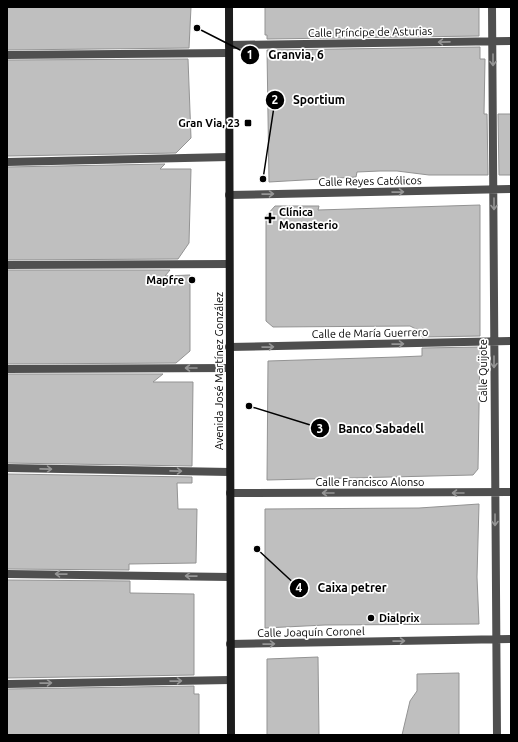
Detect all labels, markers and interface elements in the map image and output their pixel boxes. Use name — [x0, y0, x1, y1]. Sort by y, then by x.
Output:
street label: Calle Príncipe de Asturias — [308, 25, 432, 39]
one-way arrow — [438, 38, 451, 46]
callout: Granvia, 6 — [240, 43, 332, 67]
text: 1 — [247, 48, 253, 61]
text: Granvia, 6 — [268, 48, 324, 61]
one-way arrow — [489, 53, 497, 66]
callout: Sportium — [265, 88, 353, 112]
text: 2 — [272, 93, 279, 106]
text: Sportium — [293, 93, 345, 106]
place label: Gran Via, 23 — [178, 117, 240, 129]
marker: Gran Via, 23 — [243, 118, 253, 128]
street label: Calle Reyes Católicos — [318, 174, 422, 188]
one-way arrow — [391, 188, 404, 195]
one-way arrow — [261, 190, 274, 198]
one-way arrow — [490, 197, 497, 210]
place label: Clínica Monasterio — [279, 206, 338, 231]
marker: Clínica Monasterio — [264, 212, 276, 224]
place label: Mapfre — [146, 274, 184, 286]
marker: Mapfre — [187, 275, 197, 285]
street label: Avenida José Martínez González — [213, 292, 225, 450]
street label: Calle de María Guerrero — [312, 326, 428, 340]
street label: Calle Quijote — [477, 339, 489, 403]
one-way arrow — [391, 340, 404, 348]
one-way arrow — [261, 343, 274, 350]
one-way arrow — [490, 355, 498, 368]
one-way arrow — [185, 364, 198, 372]
callout: Banco Sabadell — [310, 416, 432, 440]
text: 3 — [317, 422, 323, 435]
text: Banco Sabadell — [338, 422, 424, 435]
one-way arrow — [39, 465, 52, 473]
one-way arrow — [169, 467, 182, 475]
street label: Calle Francisco Alonso — [315, 476, 425, 488]
one-way arrow — [322, 489, 335, 497]
one-way arrow — [452, 489, 465, 497]
one-way arrow — [491, 513, 499, 526]
one-way arrow — [55, 571, 68, 578]
one-way arrow — [185, 572, 198, 580]
callout: Caixa petrer — [289, 576, 394, 600]
text: 4 — [296, 581, 303, 594]
text: Caixa petrer — [317, 581, 387, 594]
place label: Dialprix — [379, 612, 420, 624]
marker: Dialprix — [366, 613, 376, 623]
street label: Calle Joaquín Coronel — [257, 625, 365, 639]
one-way arrow — [392, 637, 405, 645]
one-way arrow — [262, 640, 275, 648]
one-way arrow — [169, 677, 182, 685]
one-way arrow — [39, 679, 52, 687]

